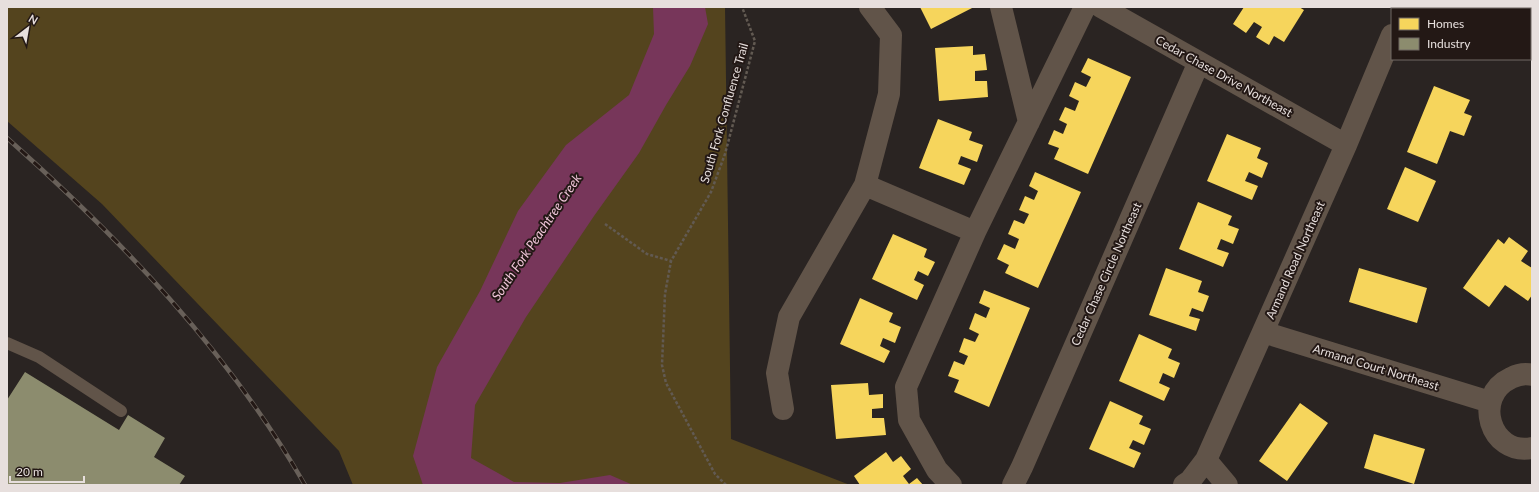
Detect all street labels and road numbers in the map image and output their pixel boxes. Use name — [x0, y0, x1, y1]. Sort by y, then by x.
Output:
street label: Cedar Chase Drive Northeast — [1153, 32, 1296, 120]
street label: South Fork Confluence Trail — [697, 41, 751, 185]
street label: Armand Road Northeast — [1262, 198, 1328, 321]
street label: Cedar Chase Circle Northeast — [1068, 199, 1145, 348]
street label: Armand Court Northeast — [1311, 341, 1441, 394]

